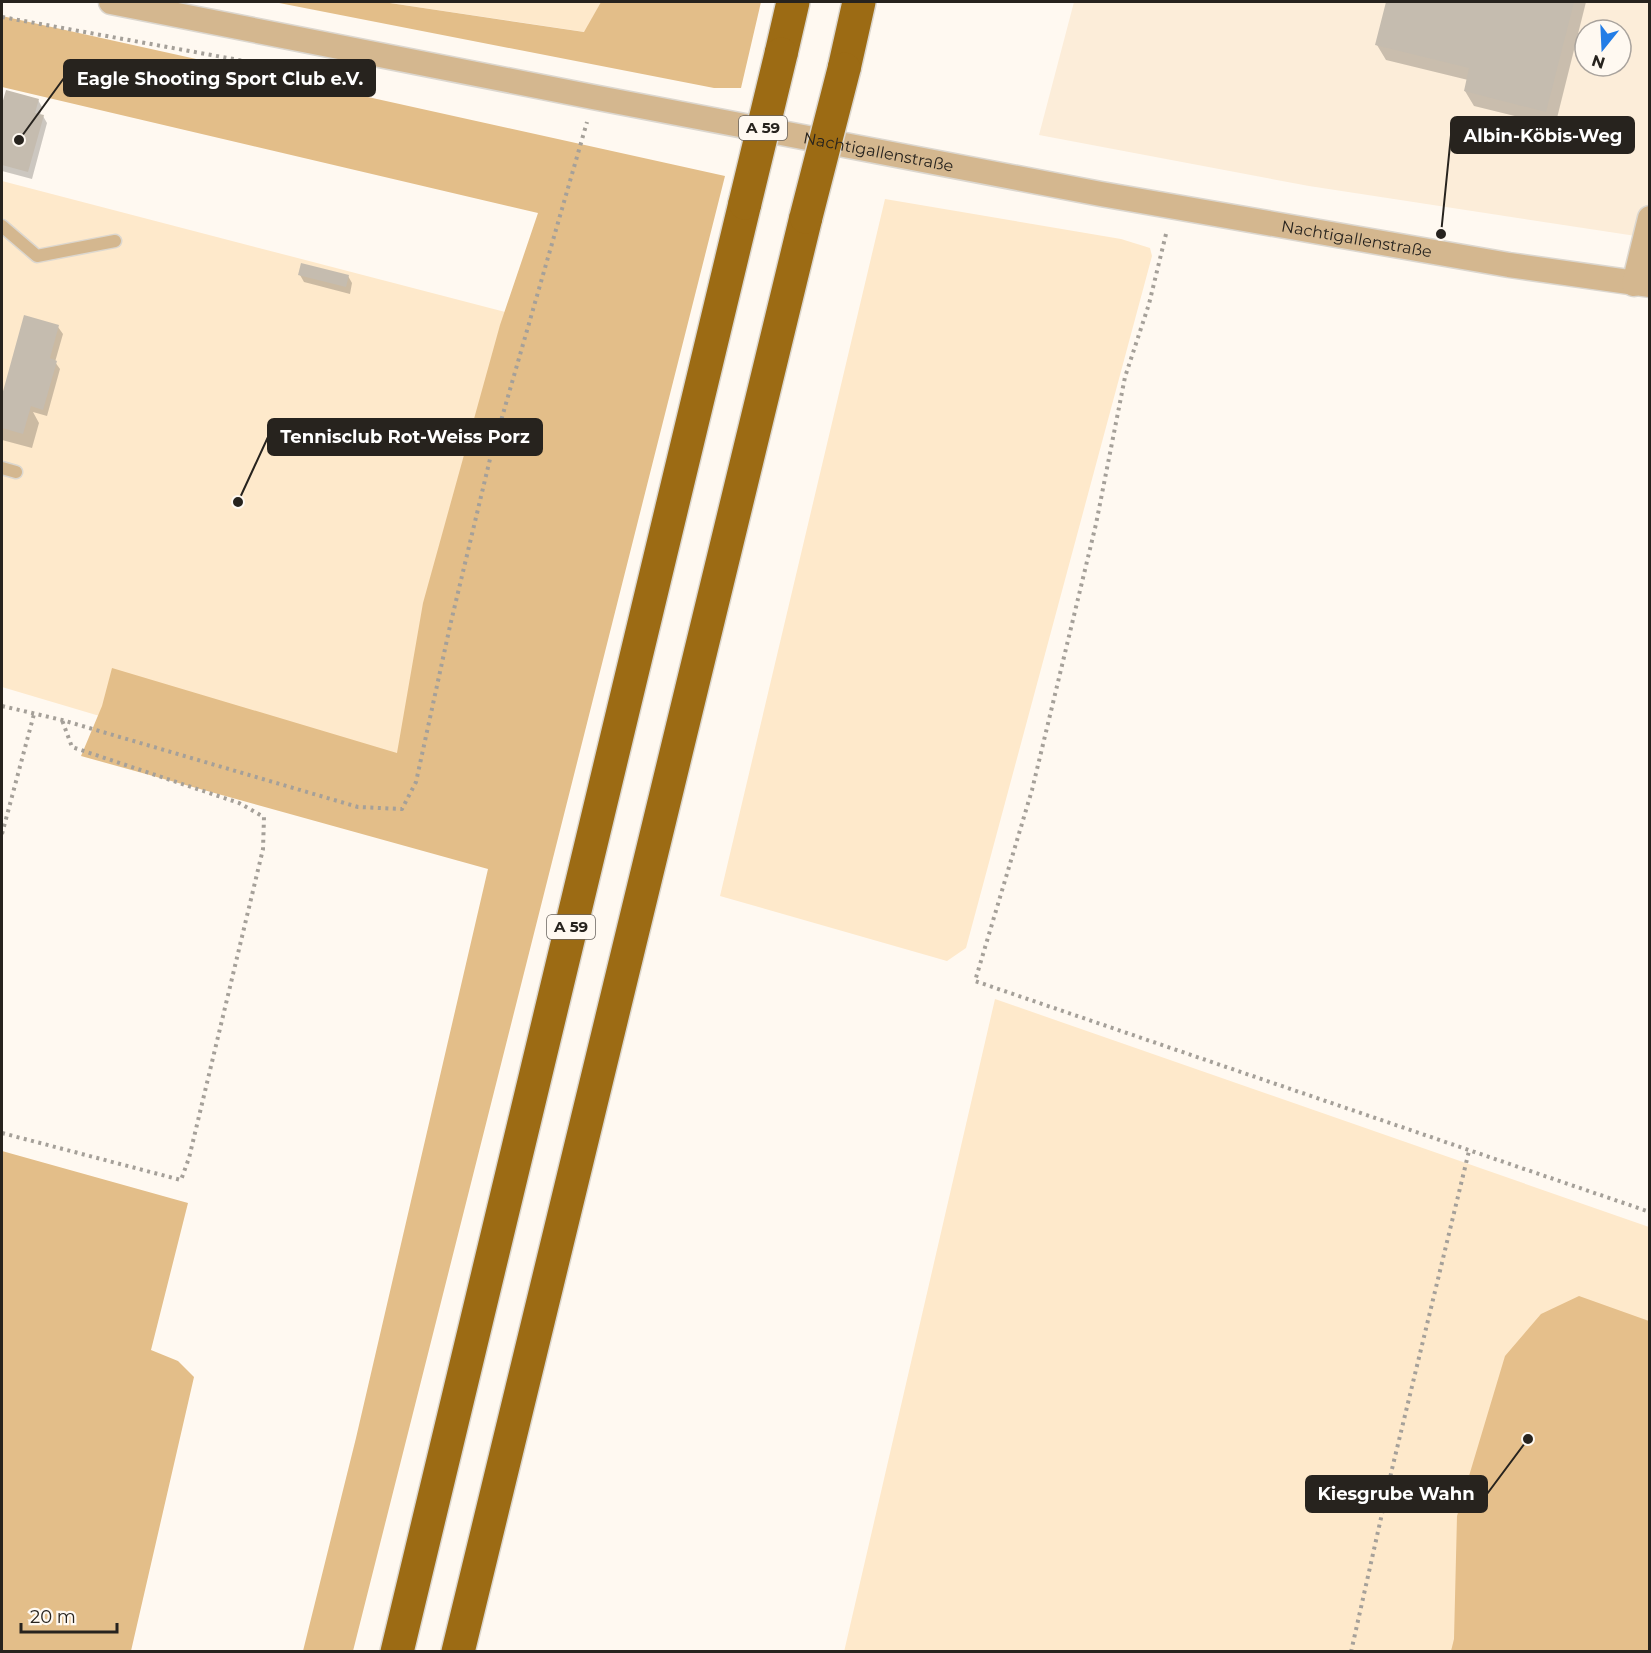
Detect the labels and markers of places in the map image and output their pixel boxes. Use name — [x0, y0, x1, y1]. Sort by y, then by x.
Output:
callout: Eagle Shooting Sport Club e.V. — [64, 60, 375, 96]
callout: Albin-Köbis-Weg — [1451, 117, 1634, 153]
callout: Tennisclub Rot-Weiss Porz — [268, 419, 542, 455]
callout: Kiesgrube Wahn — [1306, 1476, 1487, 1512]

